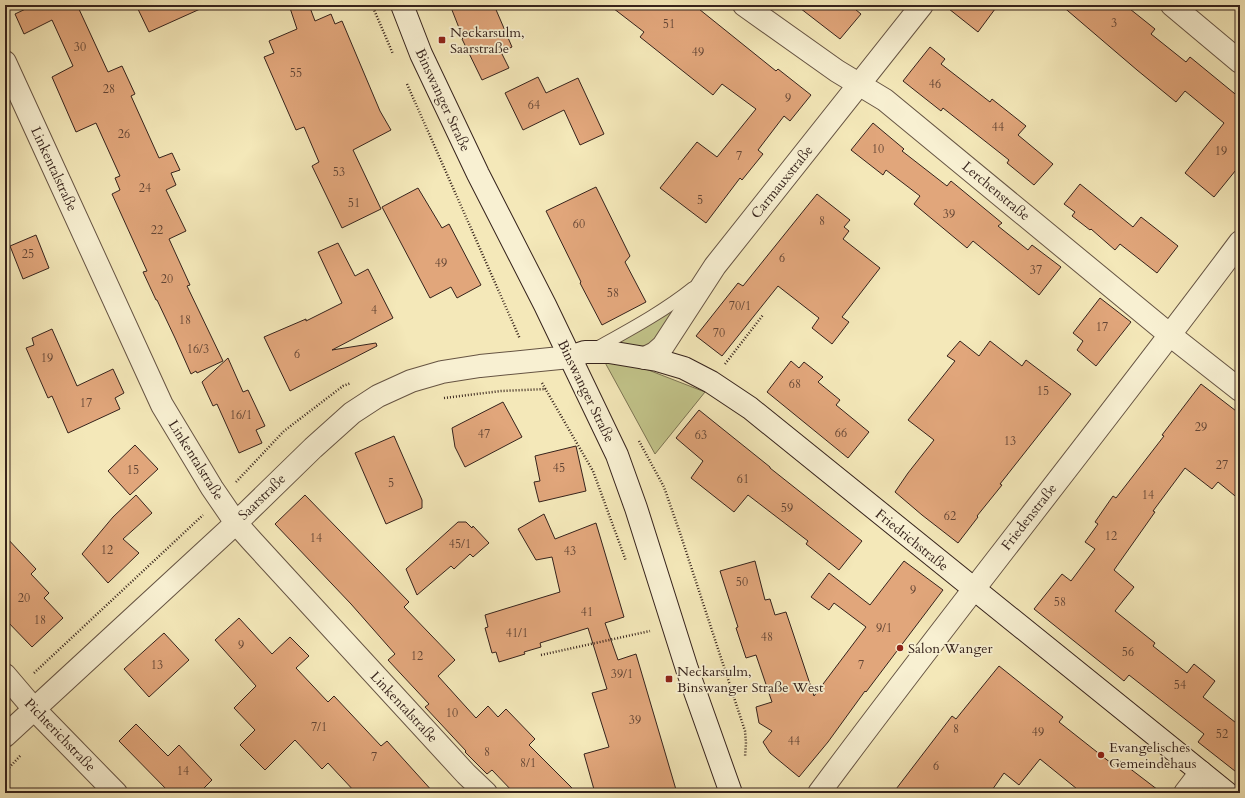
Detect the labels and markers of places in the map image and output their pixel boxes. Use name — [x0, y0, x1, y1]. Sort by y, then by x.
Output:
place label: Neckarsulm, Saarstraße — [450, 23, 525, 58]
marker: Neckarsulm, Saarstraße — [437, 35, 447, 45]
place label: Salon Wanger — [908, 639, 994, 658]
marker: Salon Wanger — [895, 643, 905, 653]
place label: Neckarsulm, Binswanger Straße West — [677, 662, 824, 697]
marker: Neckarsulm, Binswanger Straße West — [664, 674, 674, 684]
place label: Evangelisches Gemeindehaus — [1109, 738, 1197, 773]
marker: Evangelisches Gemeindehaus — [1096, 750, 1106, 760]

